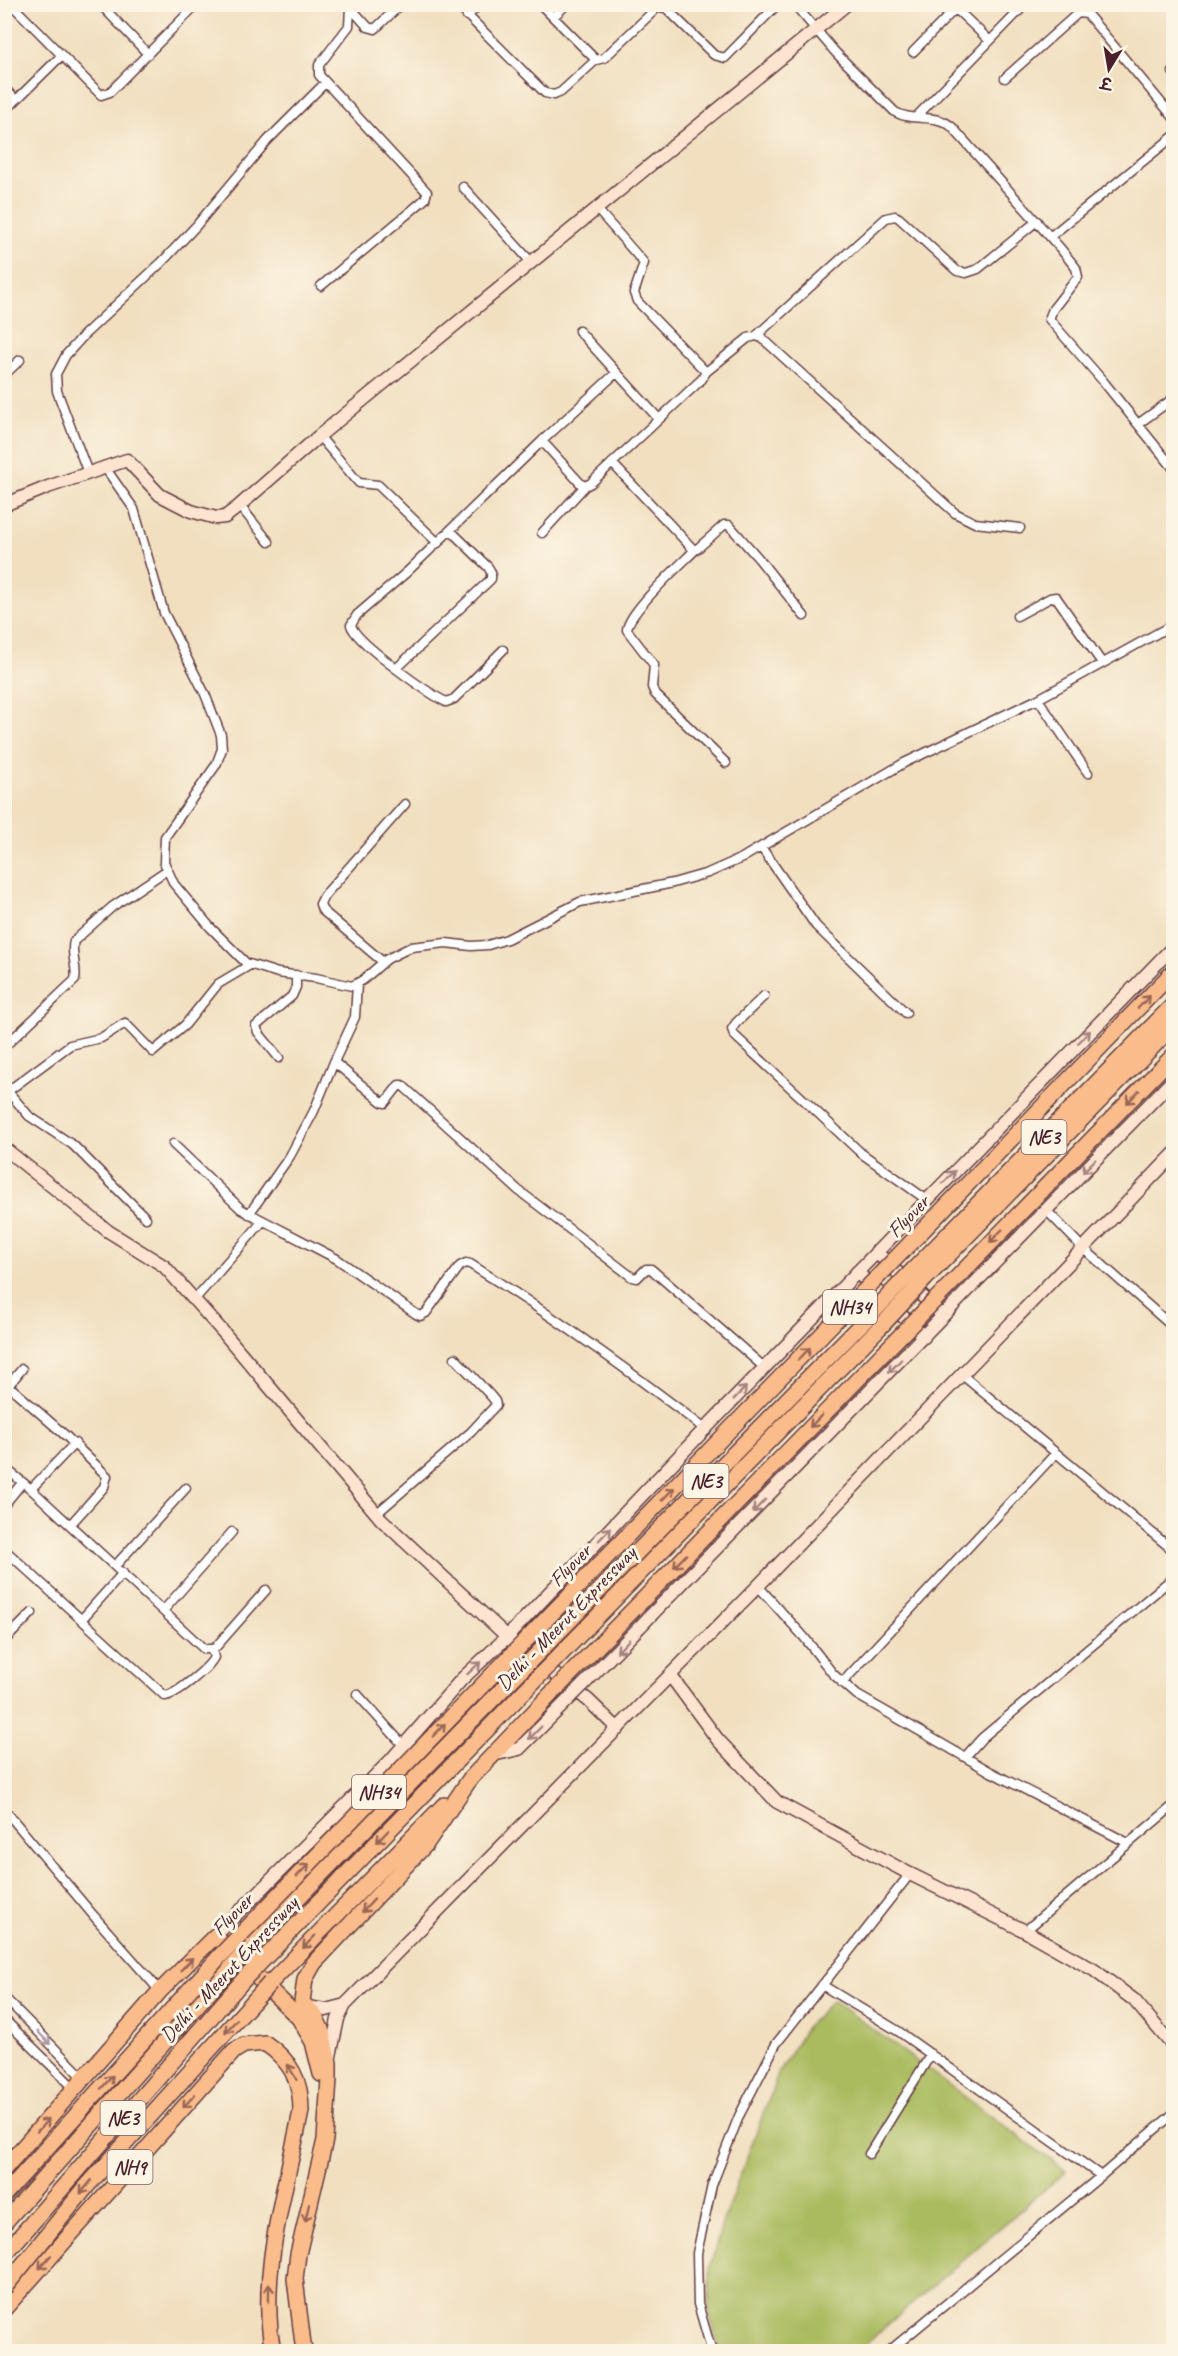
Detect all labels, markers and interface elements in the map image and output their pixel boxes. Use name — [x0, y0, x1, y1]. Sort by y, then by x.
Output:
north arrow — [1079, 39, 1139, 99]
text: उ — [1098, 72, 1115, 94]
one-way arrow — [1136, 994, 1151, 1009]
one-way arrow — [1077, 1030, 1091, 1045]
one-way arrow — [1125, 1089, 1140, 1104]
road number: NE3 — [1022, 1120, 1066, 1154]
one-way arrow — [1082, 1159, 1096, 1174]
one-way arrow — [941, 1170, 956, 1185]
street label: Flyover — [881, 1187, 936, 1243]
one-way arrow — [989, 1229, 1004, 1244]
road number: NH34 — [823, 1290, 877, 1324]
one-way arrow — [797, 1347, 812, 1362]
one-way arrow — [887, 1359, 902, 1374]
one-way arrow — [733, 1386, 748, 1401]
one-way arrow — [809, 1413, 824, 1428]
road number: NE3 — [684, 1464, 728, 1498]
one-way arrow — [661, 1486, 676, 1501]
one-way arrow — [751, 1499, 766, 1514]
one-way arrow — [598, 1527, 612, 1542]
street label: Flyover — [543, 1536, 598, 1592]
street label: Delhi - Meerut Expressway — [490, 1539, 643, 1696]
one-way arrow — [673, 1553, 687, 1568]
one-way arrow — [615, 1638, 630, 1653]
one-way arrow — [467, 1660, 482, 1675]
one-way arrow — [431, 1723, 445, 1738]
one-way arrow — [528, 1725, 543, 1740]
road number: NH34 — [352, 1775, 406, 1809]
one-way arrow — [376, 1829, 390, 1844]
one-way arrow — [296, 1863, 310, 1878]
street label: Flyover — [205, 1885, 260, 1941]
street label: Delhi - Meerut Expressway — [154, 1889, 305, 2048]
one-way arrow — [361, 1898, 375, 1913]
one-way arrow — [302, 1934, 316, 1949]
one-way arrow — [179, 1956, 194, 1971]
one-way arrow — [224, 2018, 238, 2033]
one-way arrow — [37, 2030, 51, 2045]
one-way arrow — [286, 2064, 298, 2081]
one-way arrow — [100, 2074, 114, 2089]
one-way arrow — [182, 2093, 196, 2108]
road number: NE3 — [100, 2101, 146, 2135]
one-way arrow — [36, 2117, 50, 2132]
road number: NH9 — [108, 2150, 152, 2184]
one-way arrow — [80, 2179, 93, 2195]
one-way arrow — [301, 2203, 313, 2222]
one-way arrow — [38, 2254, 52, 2269]
one-way arrow — [263, 2284, 274, 2304]

